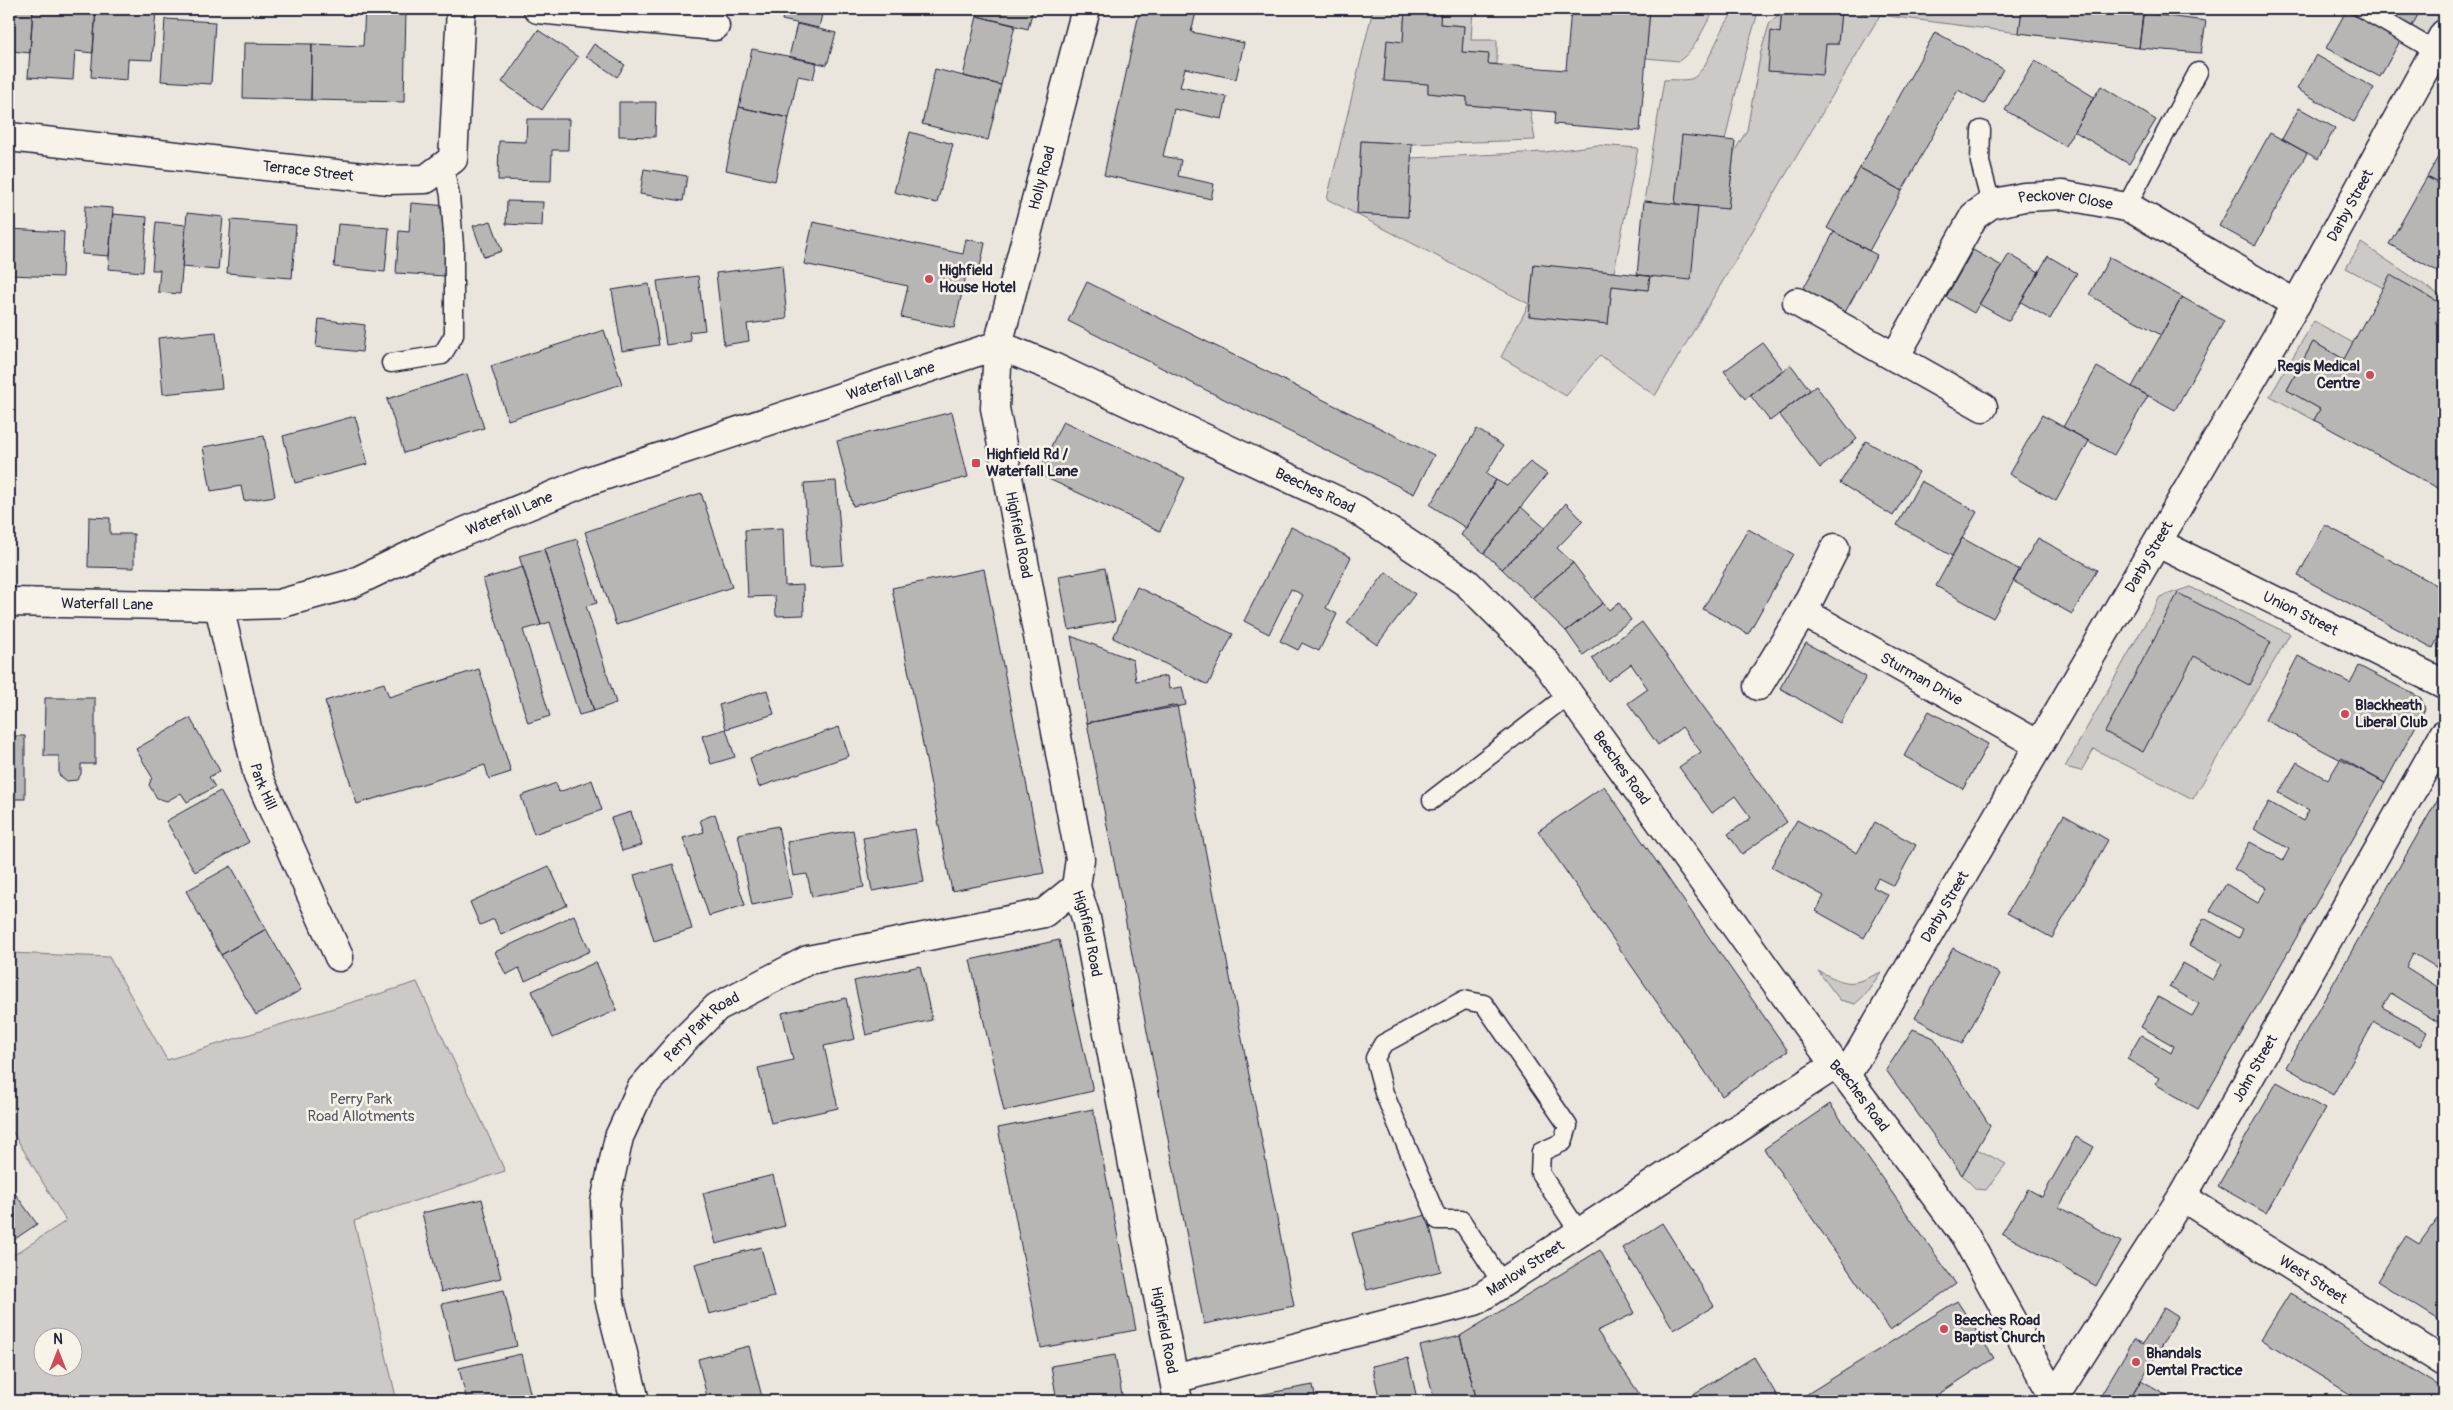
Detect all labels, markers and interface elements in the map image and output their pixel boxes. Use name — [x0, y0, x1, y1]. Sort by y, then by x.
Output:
street label: Holly Road — [1025, 144, 1060, 212]
street label: Terrace Street — [261, 157, 356, 186]
street label: Darby Street — [2323, 165, 2378, 245]
street label: Peckover Close — [2016, 186, 2115, 214]
place label: Highfield House Hotel — [939, 261, 1016, 297]
marker: Highfield House Hotel — [923, 273, 935, 285]
street label: Waterfall Lane — [844, 357, 938, 405]
place label: Regis Medical Centre — [2277, 357, 2361, 393]
marker: Regis Medical Centre — [2364, 369, 2376, 381]
place label: Highfield Rd / Waterfall Lane — [986, 445, 1078, 481]
marker: Highfield Rd / Waterfall Lane — [970, 457, 982, 469]
street label: Beeches Road — [1272, 464, 1358, 518]
street label: Waterfall Lane — [463, 487, 556, 540]
street label: Highfield Road — [1001, 490, 1036, 580]
street label: Darby Street — [2121, 517, 2178, 596]
street label: Union Street — [2260, 587, 2342, 641]
street label: Waterfall Lane — [61, 594, 154, 615]
street label: Sturman Drive — [1877, 648, 1966, 710]
place label: Blackheath Liberal Club — [2355, 696, 2428, 732]
marker: Blackheath Liberal Club — [2339, 708, 2351, 720]
street label: Beeches Road — [1588, 727, 1654, 809]
street label: Park Hill — [245, 761, 281, 813]
street label: Darby Street — [1917, 867, 1974, 946]
street label: Highfield Road — [1068, 888, 1106, 978]
street label: Perry Park Road — [660, 988, 743, 1066]
street label: John Street — [2229, 1030, 2282, 1106]
street label: Beeches Road — [1825, 1056, 1893, 1136]
park label: Perry Park Road Allotments — [308, 1090, 415, 1126]
street label: Marlow Street — [1483, 1236, 1569, 1301]
street label: West Street — [2275, 1251, 2351, 1309]
street label: Highfield Road — [1146, 1285, 1182, 1375]
place label: Beeches Road Baptist Church — [1954, 1311, 2045, 1347]
marker: Beeches Road Baptist Church — [1938, 1323, 1950, 1335]
north arrow — [32, 1328, 82, 1378]
text: N — [53, 1331, 63, 1348]
place label: Bhandals Dental Practice — [2146, 1344, 2243, 1380]
marker: Bhandals Dental Practice — [2130, 1356, 2142, 1368]

